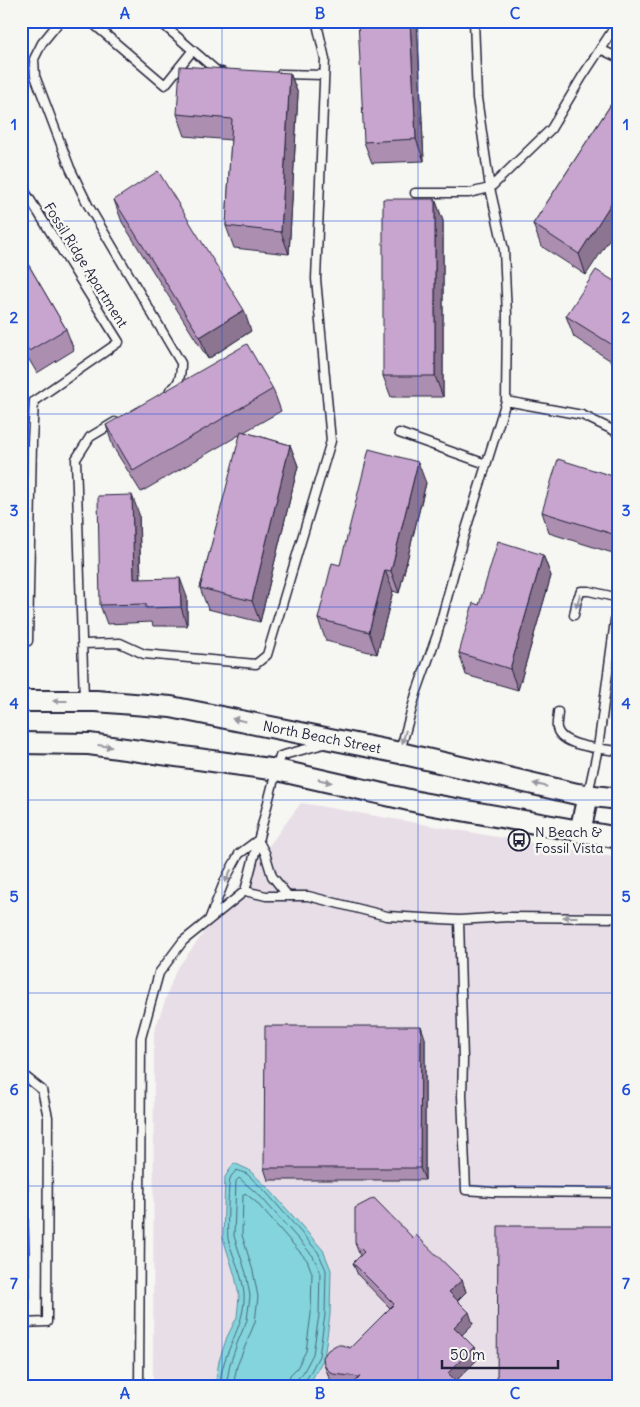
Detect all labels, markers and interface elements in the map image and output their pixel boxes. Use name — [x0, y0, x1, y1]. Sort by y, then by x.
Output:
text: A — [120, 3, 130, 23]
text: B — [315, 3, 326, 23]
text: C — [510, 3, 521, 23]
text: 1 — [11, 114, 17, 134]
text: 1 — [623, 114, 629, 134]
street label: Fossil Ridge Apartment — [40, 199, 132, 331]
text: 2 — [10, 307, 19, 327]
text: 2 — [622, 307, 631, 327]
text: 3 — [9, 500, 19, 520]
text: 3 — [621, 500, 631, 520]
one-way arrow — [573, 594, 581, 609]
text: 4 — [9, 693, 19, 713]
text: 4 — [621, 693, 631, 713]
one-way arrow — [52, 697, 68, 705]
one-way arrow — [231, 716, 246, 724]
street label: North Beach Street — [261, 717, 383, 757]
one-way arrow — [400, 730, 408, 745]
one-way arrow — [97, 742, 113, 750]
one-way arrow — [317, 777, 332, 785]
one-way arrow — [532, 781, 547, 789]
place label: N Beach & Fossil Vista — [535, 823, 604, 857]
bus stop icon: N Beach & Fossil Vista — [507, 828, 531, 852]
one-way arrow — [224, 869, 232, 883]
text: 5 — [9, 886, 19, 906]
text: 5 — [621, 886, 631, 906]
one-way arrow — [562, 913, 578, 921]
text: 6 — [9, 1079, 19, 1099]
text: 6 — [621, 1079, 631, 1099]
text: 7 — [10, 1273, 18, 1293]
text: 7 — [622, 1273, 630, 1293]
scale bar — [442, 1337, 559, 1369]
text: 50 m — [450, 1345, 485, 1364]
text: A — [120, 1383, 130, 1403]
text: B — [315, 1383, 326, 1403]
text: C — [510, 1383, 521, 1403]

